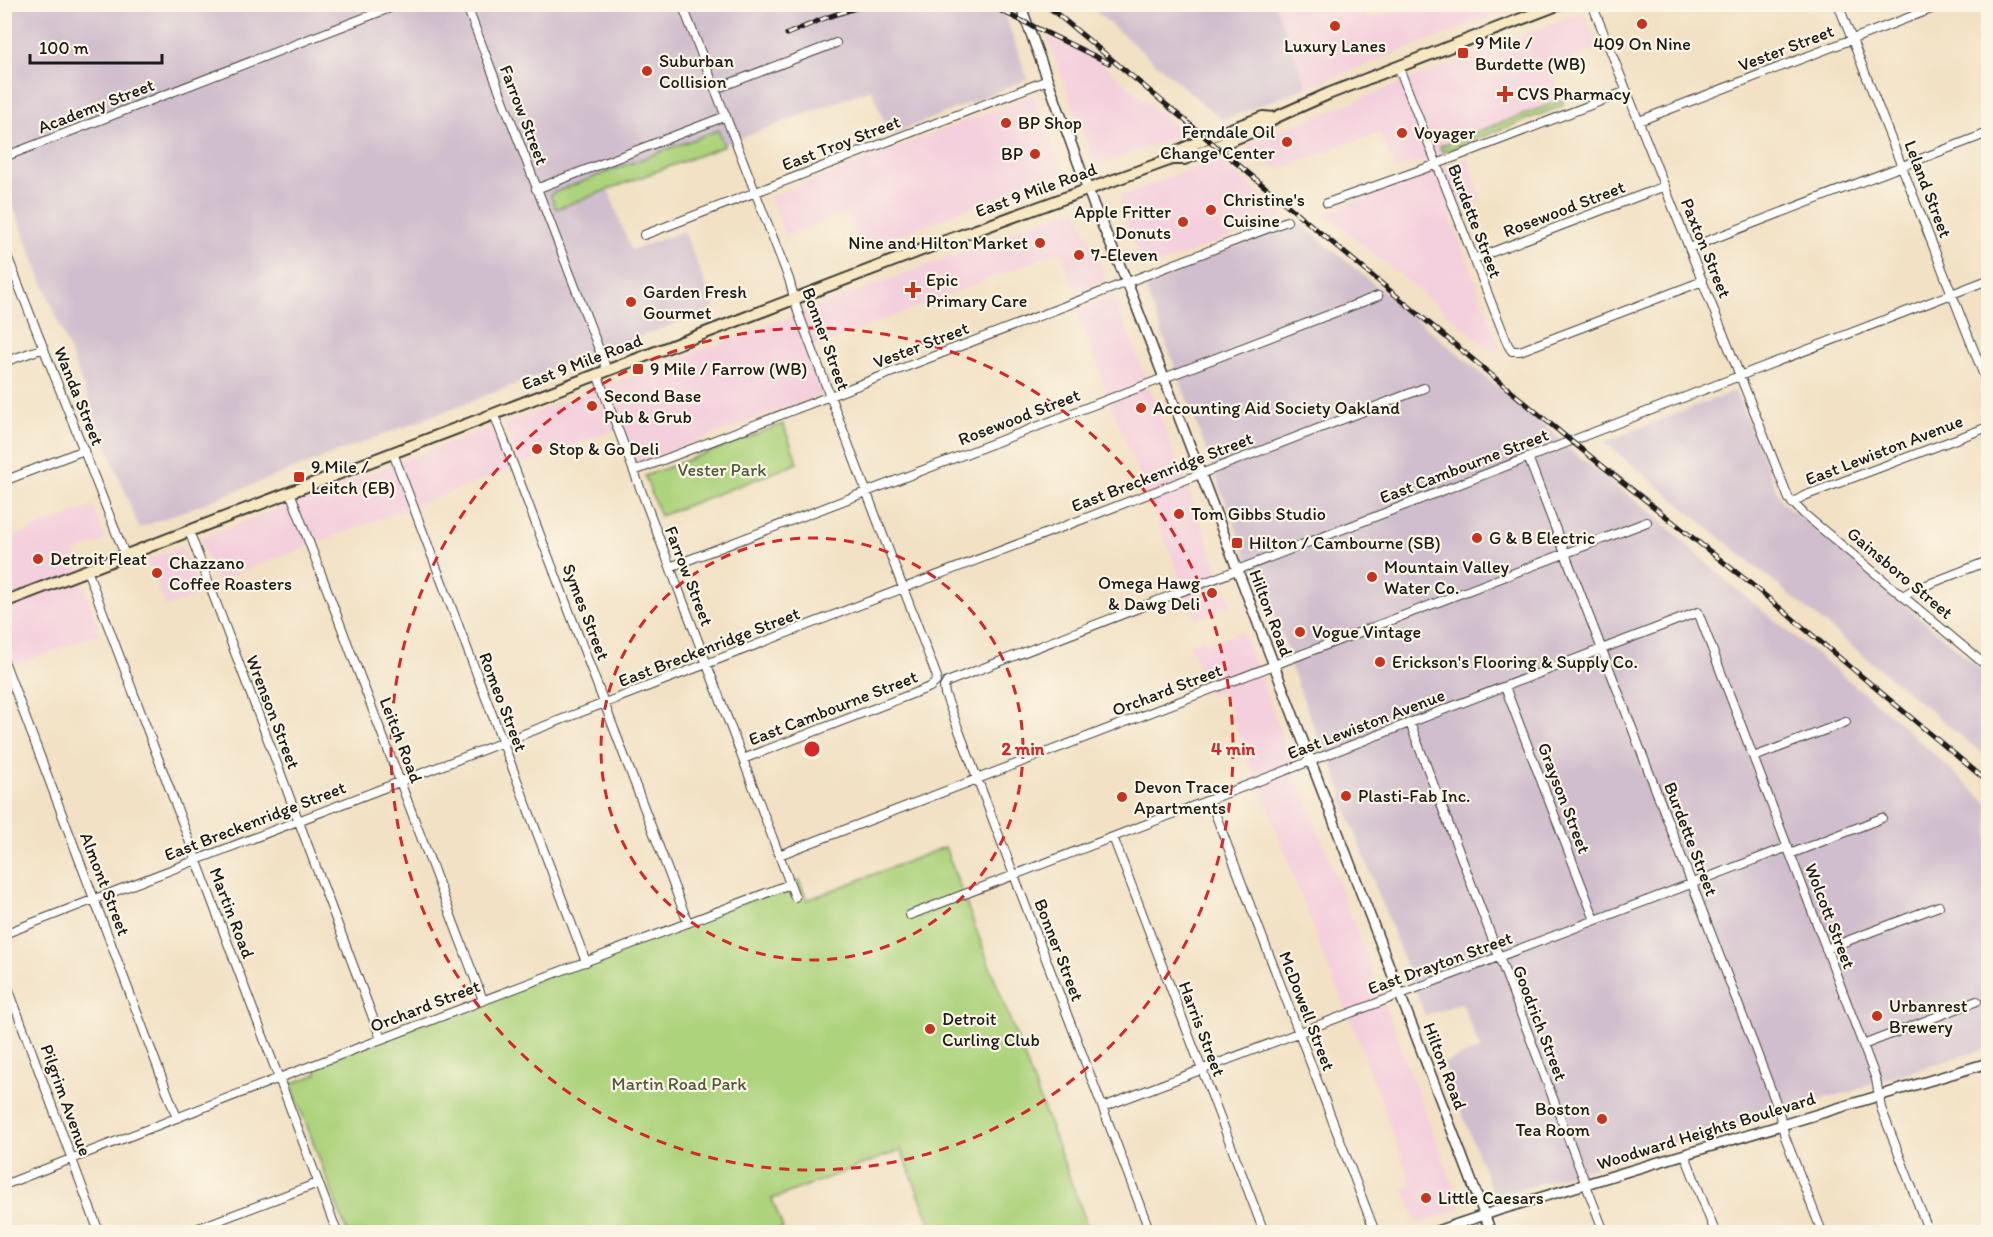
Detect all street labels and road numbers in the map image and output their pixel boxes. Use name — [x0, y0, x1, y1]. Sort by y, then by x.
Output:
street label: Vester Street — [1735, 20, 1837, 76]
street label: Farrow Street — [495, 62, 553, 168]
street label: Academy Street — [35, 74, 158, 138]
street label: East Troy Street — [779, 110, 904, 176]
street label: Leland Street — [1899, 137, 1957, 241]
street label: East 9 Mile Road — [972, 158, 1100, 222]
street label: Burdette Street — [1443, 161, 1507, 281]
street label: Rosewood Street — [1500, 176, 1628, 242]
street label: Paxton Street — [1676, 195, 1736, 301]
street label: Bonner Street — [797, 284, 855, 394]
street label: Vester Street — [870, 317, 972, 373]
street label: East 9 Mile Road — [518, 329, 646, 395]
street label: Wanda Street — [49, 343, 109, 449]
street label: Rosewood Street — [955, 384, 1083, 450]
street label: East Lewiston Avenue — [1802, 410, 1966, 490]
street label: East Cambourne Street — [1376, 423, 1552, 508]
street label: East Breckenridge Street — [1068, 427, 1256, 517]
street label: Gainsboro Street — [1843, 522, 1958, 624]
street label: Farrow Street — [660, 523, 718, 629]
street label: Symes Street — [558, 561, 615, 663]
street label: Hilton Road — [1244, 566, 1298, 660]
street label: East Breckenridge Street — [615, 602, 803, 692]
street label: Romeo Street — [474, 649, 532, 755]
street label: Wrenson Street — [241, 652, 305, 772]
street label: Orchard Street — [1109, 659, 1225, 721]
street label: East Cambourne Street — [745, 665, 921, 750]
street label: East Lewiston Avenue — [1284, 684, 1448, 764]
street label: Leitch Road — [375, 694, 427, 786]
street label: Grayson Street — [1533, 740, 1595, 857]
street label: East Breckenridge Street — [161, 776, 349, 866]
street label: Burdette Street — [1659, 779, 1723, 899]
street label: Almont Street — [75, 829, 135, 939]
street label: Wolcott Street — [1800, 860, 1860, 972]
street label: Martin Road — [205, 864, 259, 962]
street label: Bonner Street — [1029, 896, 1089, 1005]
street label: East Drayton Street — [1365, 927, 1515, 999]
street label: McDowell Street — [1274, 948, 1340, 1074]
street label: Goodrich Street — [1508, 962, 1572, 1084]
street label: Orchard Street — [367, 975, 483, 1037]
street label: Harris Street — [1174, 978, 1230, 1080]
street label: Hilton Road — [1418, 1019, 1472, 1113]
street label: Pilgrim Avenue — [36, 1041, 96, 1159]
street label: Woodward Heights Boulevard — [1594, 1087, 1818, 1175]

